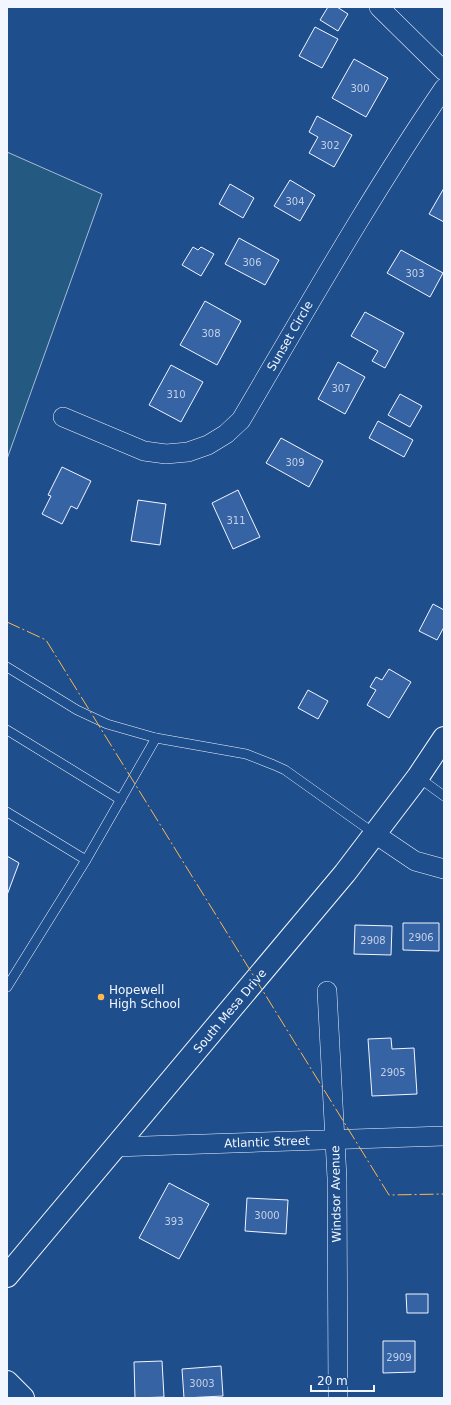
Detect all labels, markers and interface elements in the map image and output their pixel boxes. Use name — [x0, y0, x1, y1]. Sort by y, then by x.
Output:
house number: 300 — [350, 83, 370, 94]
house number: 302 — [320, 140, 340, 151]
house number: 304 — [285, 196, 305, 207]
house number: 306 — [242, 257, 262, 268]
house number: 303 — [405, 268, 425, 279]
street label: Sunset Circle — [264, 298, 316, 374]
house number: 308 — [201, 328, 221, 339]
house number: 307 — [331, 383, 351, 394]
house number: 310 — [166, 389, 186, 400]
house number: 309 — [285, 457, 305, 468]
house number: 311 — [226, 515, 246, 526]
house number: 2906 — [408, 932, 434, 943]
house number: 2908 — [360, 935, 386, 946]
street label: South Mesa Drive — [191, 966, 269, 1056]
place label: Hopewell High School — [109, 983, 180, 1011]
marker: Hopewell High School — [96, 992, 106, 1002]
house number: 2905 — [380, 1067, 406, 1078]
street label: Atlantic Street — [224, 1133, 310, 1150]
street label: Windsor Avenue — [328, 1145, 344, 1243]
house number: 3000 — [254, 1210, 280, 1221]
house number: 393 — [164, 1216, 184, 1227]
house number: 2909 — [386, 1352, 412, 1363]
scale bar — [311, 1367, 374, 1393]
text: 20 m — [317, 1374, 348, 1388]
house number: 3003 — [189, 1378, 215, 1389]

